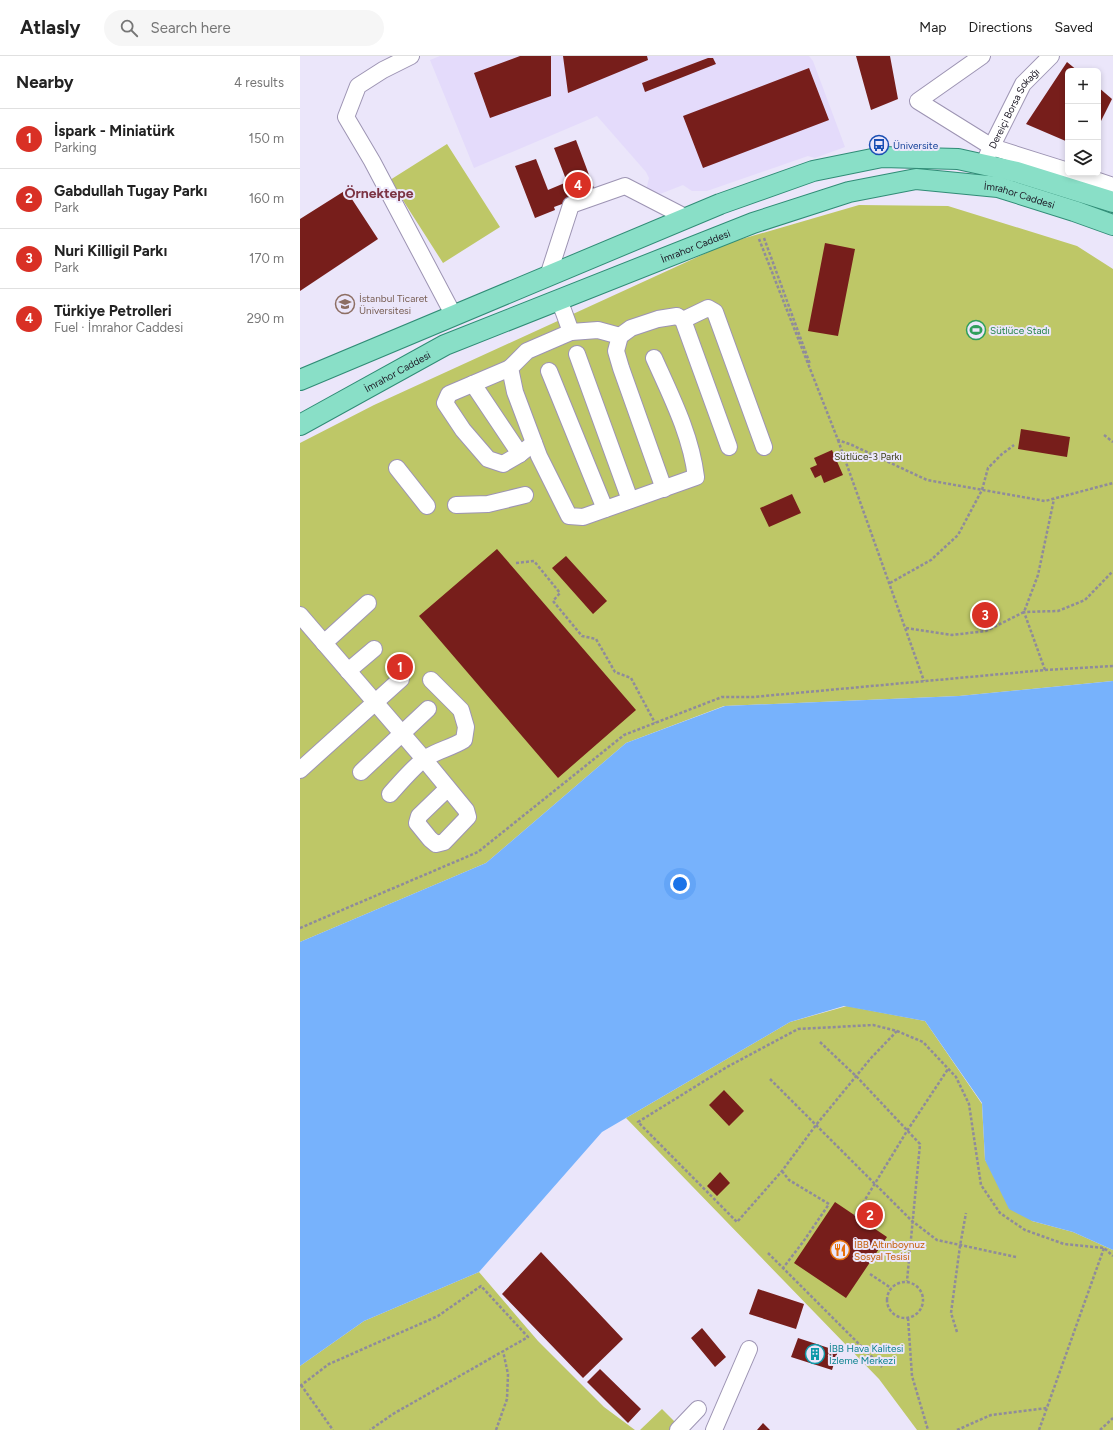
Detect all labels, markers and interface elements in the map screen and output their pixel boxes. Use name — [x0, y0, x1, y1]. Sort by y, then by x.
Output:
search box — [104, 10, 384, 46]
text: Atlasly — [20, 16, 80, 39]
icon: search — [118, 17, 140, 39]
text: Search here — [150, 19, 231, 37]
text: Map — [919, 19, 947, 36]
text: Directions — [969, 19, 1032, 36]
text: Saved — [1054, 19, 1093, 36]
street label: Dereiçi Borsa Sokağı — [986, 65, 1042, 151]
map controls — [1065, 68, 1101, 176]
button: + — [1065, 68, 1101, 104]
text: Nearby — [16, 72, 74, 92]
text: 4 results — [234, 75, 284, 90]
button: − — [1065, 104, 1101, 140]
text: İspark - Miniatürk — [54, 122, 175, 140]
text: 1 — [26, 131, 32, 146]
text: 150 m — [249, 131, 284, 146]
bus stop icon: Üniversite — [868, 134, 890, 156]
place label: Üniversite — [893, 139, 939, 152]
text: Parking — [54, 140, 97, 155]
button: layers — [1065, 140, 1101, 176]
pin: 4 — [565, 170, 591, 200]
street label: İmrahor Caddesi — [983, 180, 1056, 212]
text: Gabdullah Tugay Parkı — [54, 182, 207, 200]
district label: Örnektepe — [345, 185, 414, 202]
text: 2 — [25, 191, 33, 206]
text: 160 m — [249, 191, 284, 206]
text: Park — [54, 200, 79, 215]
street label: İmrahor Caddesi — [659, 227, 732, 266]
text: Nuri Killigil Parkı — [54, 242, 167, 260]
text: 3 — [25, 251, 33, 266]
text: 170 m — [249, 251, 284, 266]
text: Park — [54, 260, 79, 275]
place label: İstanbul Ticaret Üniversitesi — [359, 292, 428, 317]
school or university icon: İstanbul Ticaret Üniversitesi — [334, 293, 356, 315]
text: Türkiye Petrolleri — [54, 302, 172, 320]
text: 4 — [25, 311, 33, 326]
text: 290 m — [247, 311, 284, 326]
sports icon: Sütlüce Stadı — [965, 319, 987, 341]
text: Fuel · İmrahor Caddesi — [54, 320, 183, 335]
place label: Sütlüce Stadı — [990, 324, 1050, 337]
street label: İmrahor Caddesi — [362, 348, 433, 395]
park label: Sütlüce-3 Parkı — [834, 450, 902, 463]
pin: 3 — [972, 600, 998, 630]
pin: 1 — [387, 652, 413, 682]
your location — [670, 874, 690, 894]
pin: 2 — [857, 1200, 883, 1230]
place label: İBB Altınboynuz Sosyal Tesisi — [854, 1238, 925, 1263]
restaurant icon: İBB Altınboynuz Sosyal Tesisi — [829, 1239, 851, 1261]
place label: İBB Hava Kalitesi İzleme Merkezi — [829, 1342, 903, 1367]
building icon: İBB Hava Kalitesi İzleme Merkezi — [804, 1343, 826, 1365]

